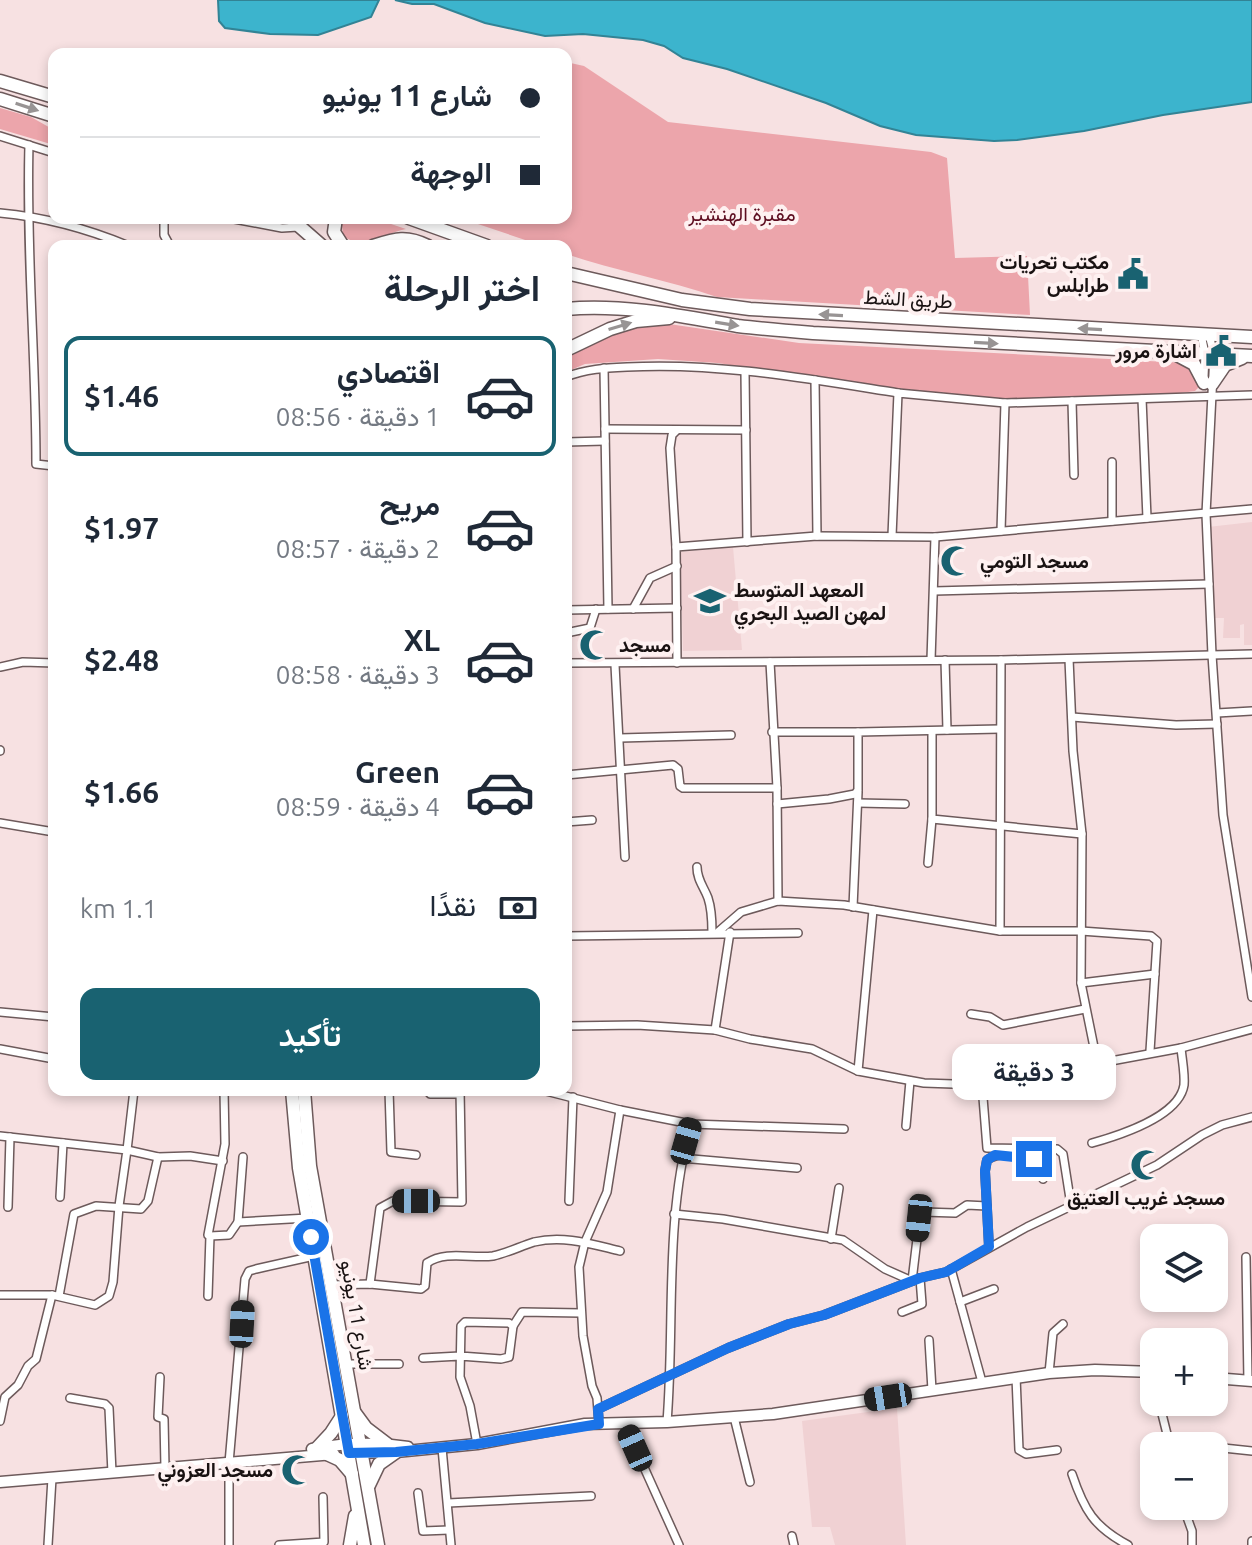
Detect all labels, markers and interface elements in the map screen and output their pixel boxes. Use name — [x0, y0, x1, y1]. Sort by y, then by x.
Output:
text: شارع 11 يونيو — [322, 78, 492, 112]
one-way arrow — [15, 101, 39, 114]
text: الوجهة — [410, 155, 492, 189]
park label: مقبرة الهنشير — [687, 202, 796, 227]
place label: مكتب تحريات طرابلس — [1000, 250, 1109, 298]
public building icon: مكتب تحريات طرابلس — [1116, 257, 1150, 291]
text: اختر الرحلة — [384, 267, 540, 308]
street label: طريق الشط — [863, 285, 953, 314]
one-way arrow — [818, 308, 843, 321]
one-way arrow — [714, 318, 739, 330]
one-way arrow — [608, 319, 632, 332]
one-way arrow — [1077, 322, 1102, 335]
public building icon: اشارة مرور — [1204, 334, 1238, 368]
one-way arrow — [974, 336, 999, 349]
place label: اشارة مرور — [1114, 339, 1197, 364]
text: اقتصادي — [337, 355, 440, 389]
icon: car — [464, 360, 536, 432]
text: $1.46 — [84, 379, 159, 413]
text: 1 دقيقة · 08:56 — [276, 402, 440, 431]
text: مريح — [380, 487, 440, 521]
icon: car — [464, 492, 536, 564]
text: $1.97 — [84, 511, 159, 545]
text: 2 دقيقة · 08:57 — [276, 534, 440, 563]
mosque icon: مسجد التومي — [939, 544, 973, 578]
place label: مسجد التومي — [980, 549, 1089, 578]
place label: المعهد المتوسط لمهن الصيد البحري — [734, 578, 886, 630]
school or university icon: المعهد المتوسط لمهن الصيد البحري — [693, 584, 727, 618]
text: XL — [404, 623, 440, 657]
icon: car — [464, 624, 536, 696]
mosque icon: مسجد — [578, 628, 612, 662]
place label: مسجد — [619, 633, 671, 657]
text: $2.48 — [84, 643, 159, 677]
text: 3 دقيقة · 08:58 — [276, 660, 440, 689]
text: Green — [355, 755, 440, 789]
icon: car — [464, 756, 536, 828]
text: $1.66 — [84, 775, 159, 809]
text: 4 دقيقة · 08:59 — [276, 792, 440, 821]
icon: cash — [496, 886, 540, 930]
text: نقدًا — [430, 888, 476, 922]
text: 1.1 km — [80, 894, 157, 923]
button: تأكيد — [80, 988, 540, 1080]
callout: 3 دقيقة — [952, 1043, 1116, 1099]
text: 3 دقيقة — [993, 1057, 1075, 1086]
car — [668, 1115, 704, 1167]
route end — [1016, 1141, 1052, 1177]
mosque icon: مسجد غريب العتيق — [1129, 1148, 1163, 1182]
place label: مسجد غريب العتيق — [1067, 1186, 1225, 1211]
car — [392, 1189, 440, 1213]
car — [905, 1193, 933, 1243]
route start — [293, 1219, 329, 1255]
map controls — [1140, 1224, 1228, 1520]
button: layers — [1140, 1224, 1228, 1312]
street label: شارع 11 يونيو — [334, 1258, 378, 1372]
car — [229, 1299, 255, 1349]
button: + — [1140, 1328, 1228, 1416]
car — [862, 1381, 914, 1413]
car — [614, 1421, 656, 1475]
button: − — [1140, 1432, 1228, 1520]
mosque icon: مسجد العزوني — [280, 1453, 314, 1487]
place label: مسجد العزوني — [157, 1458, 273, 1487]

